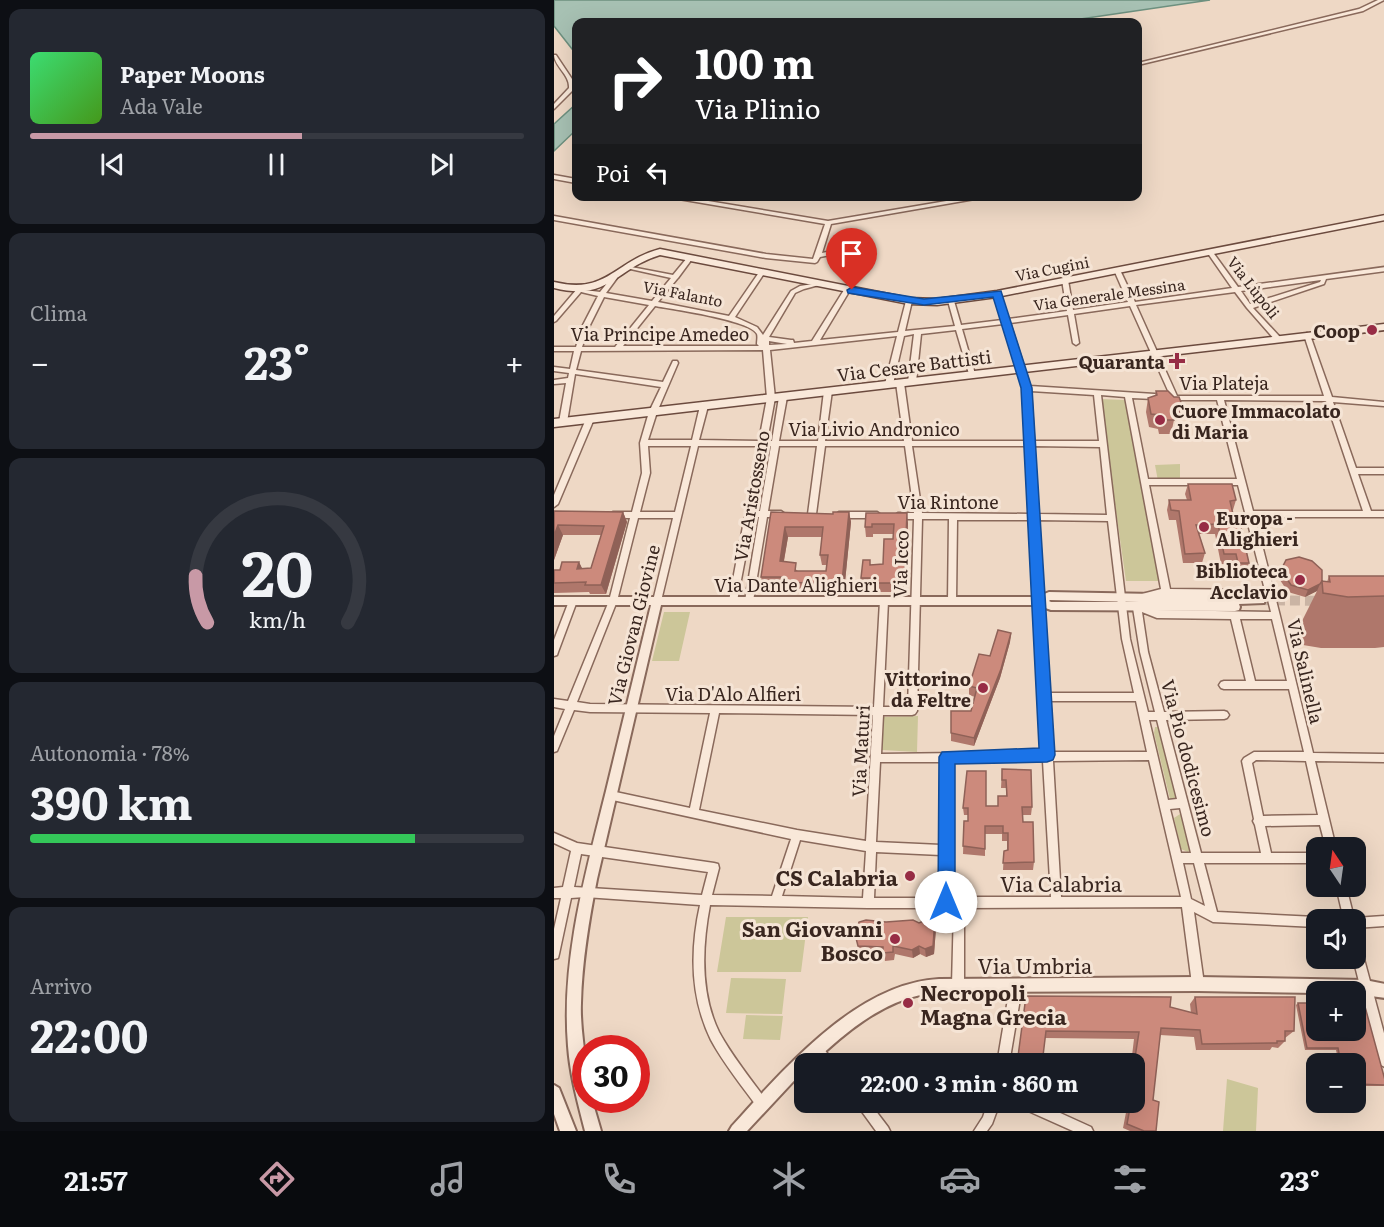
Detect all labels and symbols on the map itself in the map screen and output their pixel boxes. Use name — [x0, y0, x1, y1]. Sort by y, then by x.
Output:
pin — [826, 228, 877, 290]
street label: Via Cugini — [1013, 250, 1091, 286]
street label: Via Lùpoli — [1222, 251, 1286, 323]
street label: Via Generale Messina — [1032, 272, 1187, 316]
street label: Via Falanto — [641, 274, 725, 312]
place label: Coop — [1313, 317, 1360, 344]
street label: Via Principe Amedeo — [571, 320, 749, 347]
marker: Coop — [1365, 323, 1379, 337]
street label: Via Cesare Battisti — [835, 342, 993, 388]
place label: Quaranta — [1078, 348, 1166, 375]
marker: Quaranta — [1170, 354, 1184, 368]
street label: Via Plateja — [1179, 369, 1269, 396]
place label: Cuore Immacolato di Maria — [1172, 397, 1341, 445]
marker: Cuore Immacolato di Maria — [1153, 413, 1167, 427]
street label: Via Livio Andronico — [788, 415, 960, 442]
street label: Via Aristosseno — [726, 428, 776, 564]
street label: Via Rintone — [897, 488, 999, 515]
place label: Europa - Alighieri — [1216, 504, 1299, 552]
marker: Europa - Alighieri — [1197, 520, 1211, 534]
street label: Via Icco — [885, 530, 915, 598]
street label: Via Giovan Giovine — [600, 542, 666, 708]
place label: Biblioteca Acclavio — [1196, 557, 1289, 605]
street label: Via Dante Alighieri — [714, 571, 878, 598]
marker: Biblioteca Acclavio — [1293, 573, 1307, 587]
street label: Via Salinella — [1281, 616, 1331, 727]
place label: Vittorino da Feltre — [885, 665, 971, 713]
street label: Via Pio dodicesimo — [1155, 676, 1223, 840]
street label: Via D'Alo Alfieri — [665, 680, 801, 707]
marker: Vittorino da Feltre — [976, 681, 990, 695]
street label: Via Maturi — [844, 704, 876, 798]
north arrow — [1306, 837, 1366, 897]
place label: CS Calabria — [775, 861, 899, 892]
street label: Via Calabria — [1000, 867, 1123, 898]
marker: CS Calabria — [903, 869, 917, 883]
position arrow — [914, 870, 978, 934]
place label: San Giovanni Bosco — [742, 912, 883, 967]
marker: San Giovanni Bosco — [888, 932, 902, 946]
street label: Via Umbria — [978, 949, 1093, 980]
place label: Necropoli Magna Grecia — [920, 976, 1068, 1031]
marker: Necropoli Magna Grecia — [901, 996, 915, 1010]
speed limit sign: 30 — [572, 1035, 650, 1113]

